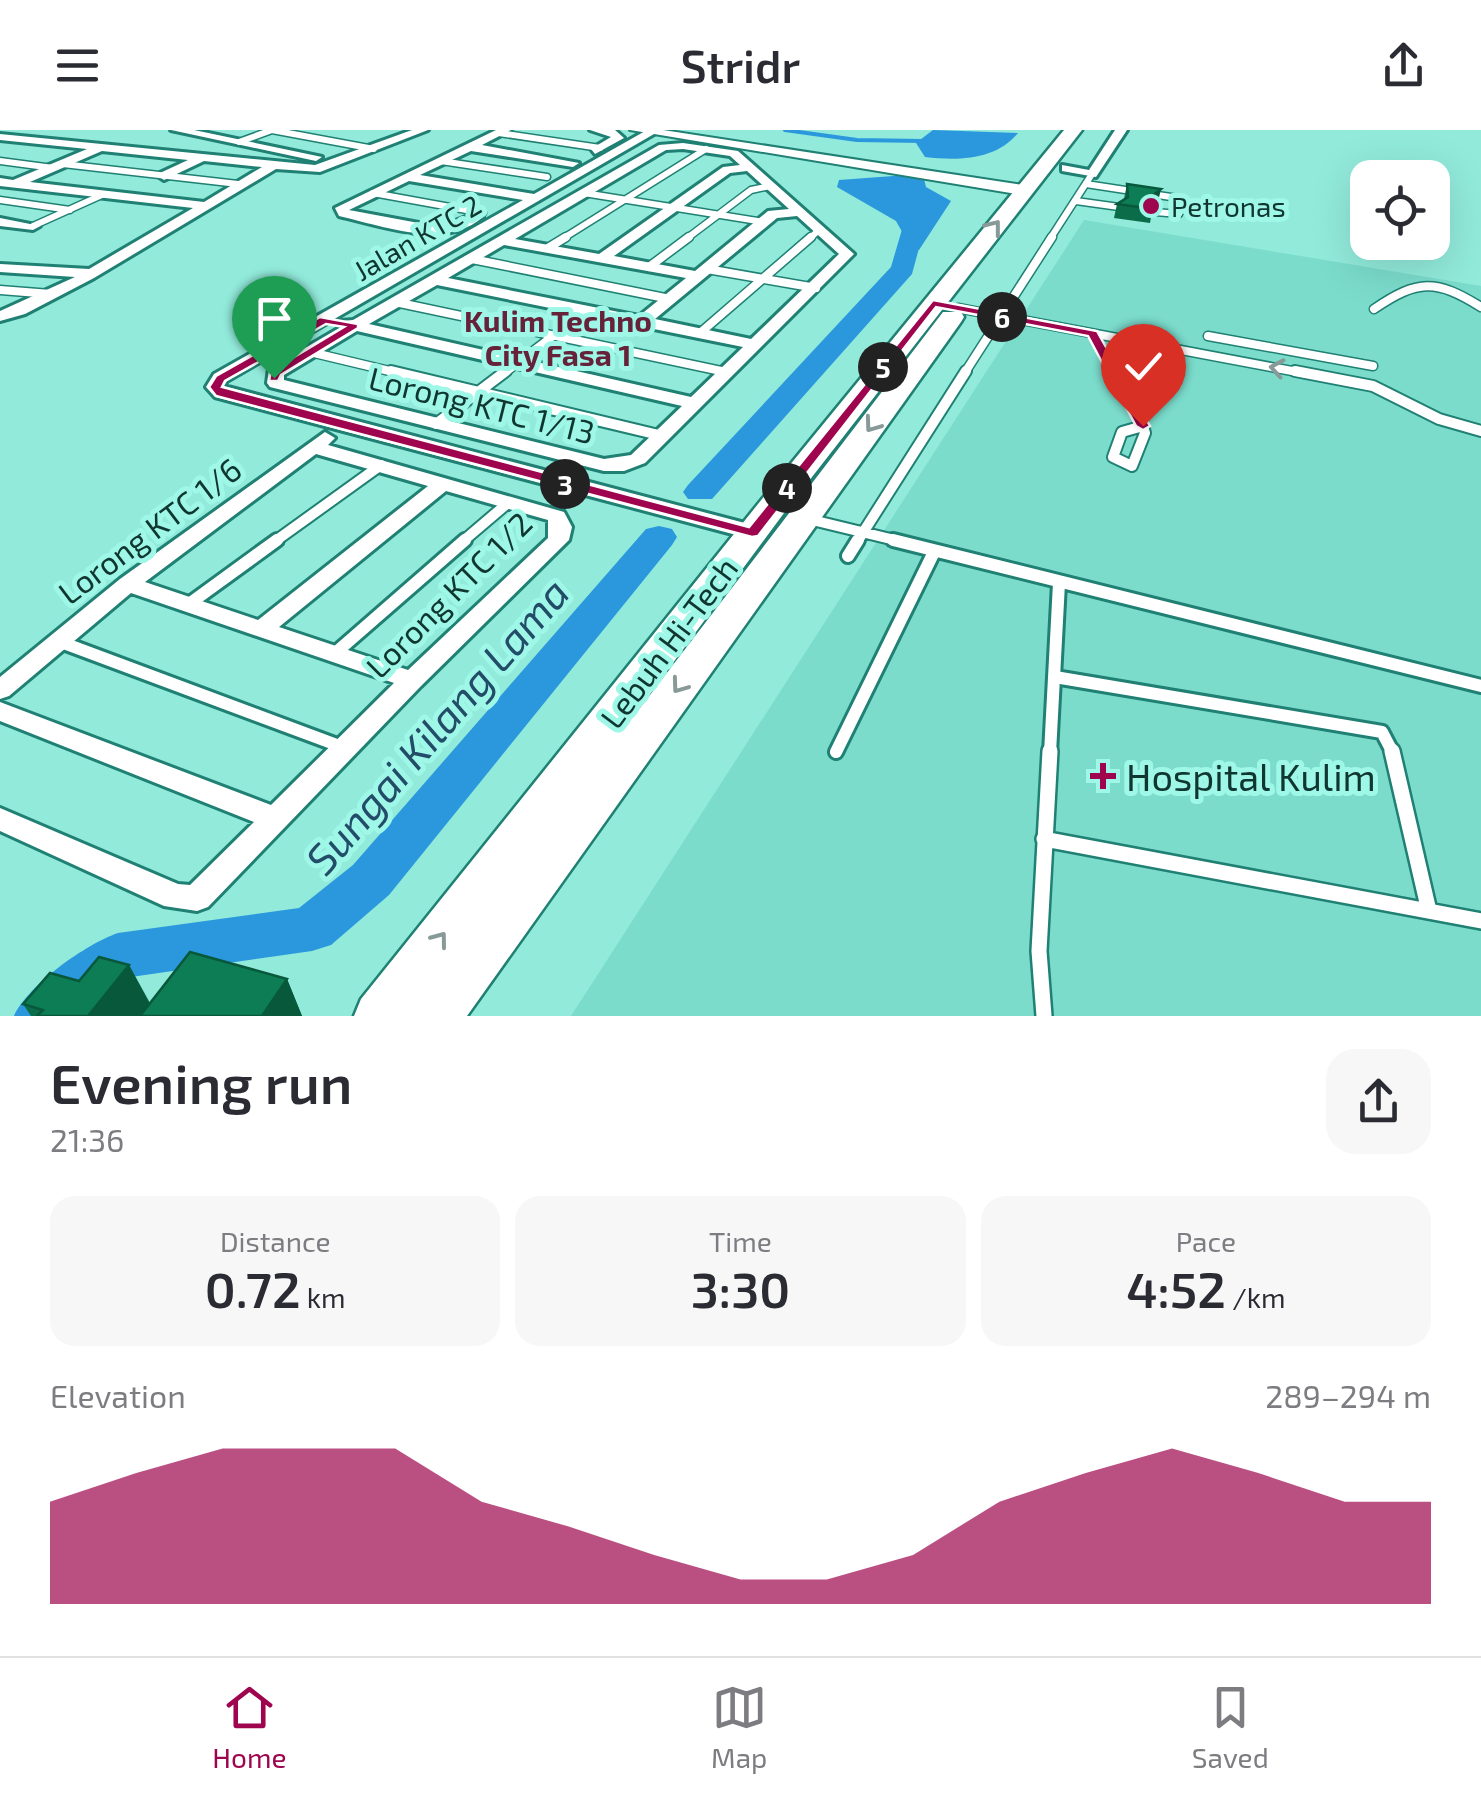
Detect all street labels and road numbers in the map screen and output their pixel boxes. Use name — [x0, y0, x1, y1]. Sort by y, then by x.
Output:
street label: Jalan KTC 2 — [347, 187, 487, 287]
street label: Lorong KTC 1/13 — [365, 358, 599, 450]
street label: Lorong KTC 1/6 — [50, 449, 248, 611]
street label: Lorong KTC 1/2 — [357, 503, 539, 685]
street label: Lebuh Hi-Tech — [591, 549, 745, 735]

